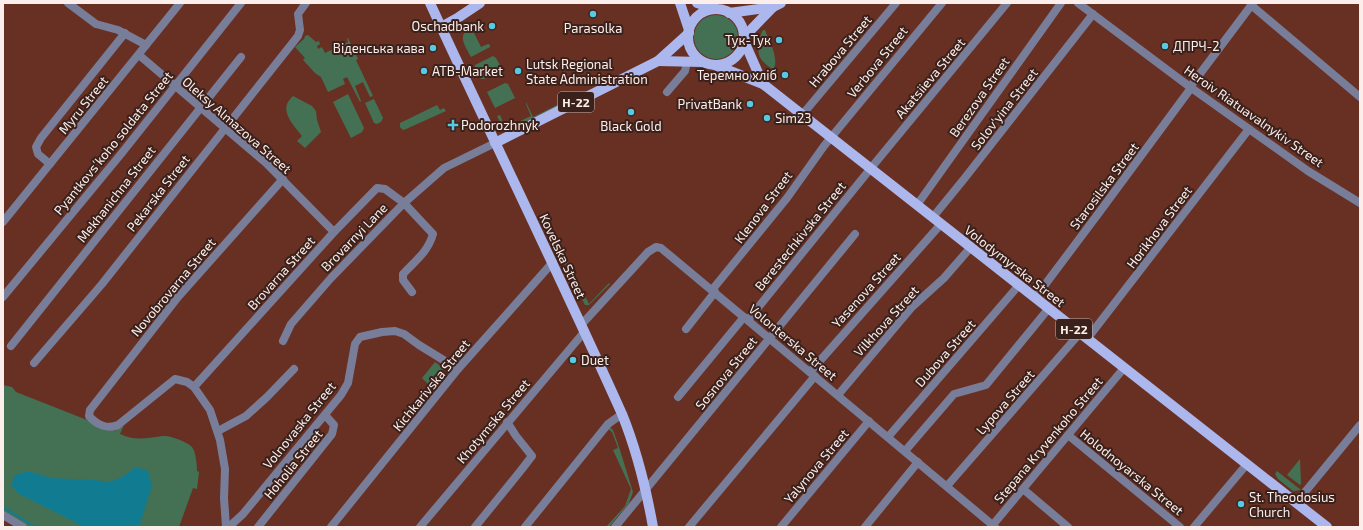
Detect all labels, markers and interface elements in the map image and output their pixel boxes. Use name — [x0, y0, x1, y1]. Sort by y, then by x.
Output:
marker: Parasolka — [588, 9, 598, 19]
street label: Hrabova Street — [805, 12, 875, 90]
place label: Oschadbank — [411, 18, 484, 34]
place label: Parasolka — [564, 20, 622, 36]
marker: Oschadbank — [487, 21, 497, 31]
street label: Verbova Street — [843, 23, 911, 101]
place label: Тук-Тук — [725, 32, 771, 48]
marker: Тук-Тук — [774, 35, 784, 45]
street label: Akatsiieva Street — [892, 35, 968, 121]
place label: ДПРЧ-2 — [1173, 38, 1220, 54]
place label: Віденська кава — [333, 40, 425, 56]
marker: ДПРЧ-2 — [1160, 41, 1170, 51]
marker: Віденська кава — [428, 43, 438, 53]
street label: Berezova Street — [945, 54, 1013, 140]
place label: Lutsk Regional State Administration — [526, 56, 648, 87]
street label: Heroiv Riatuavalnykiv Street — [1181, 62, 1327, 170]
place label: ATB-Market — [432, 63, 503, 79]
street label: Solov'yina Street — [967, 65, 1041, 153]
marker: ATB-Market — [419, 66, 429, 76]
marker: Lutsk Regional State Administration — [513, 66, 523, 76]
place label: Теремно хліб — [697, 67, 777, 83]
street label: Pyantkovsʹkoho soldata Street — [50, 68, 176, 218]
marker: Теремно хліб — [780, 70, 790, 80]
street label: Myru Street — [55, 73, 111, 137]
street label: Oleksy Almazova Street — [179, 73, 295, 177]
road number: Н-22 — [558, 92, 594, 112]
place label: PrivatBank — [678, 96, 742, 112]
marker: PrivatBank — [745, 99, 755, 109]
marker: Black Gold — [626, 107, 636, 117]
place label: Sim23 — [775, 110, 811, 126]
marker: Sim23 — [762, 113, 772, 123]
place label: Podorozhnyk — [461, 117, 539, 133]
place label: Black Gold — [600, 118, 662, 134]
marker: Podorozhnyk — [448, 120, 458, 130]
street label: Starosilska Street — [1066, 139, 1142, 233]
street label: Mekhanichna Street — [73, 143, 159, 245]
street label: Pekarska Street — [123, 151, 193, 235]
street label: Klenova Street — [731, 168, 795, 246]
street label: Berestechkivska Street — [751, 178, 849, 294]
street label: Horikhova Street — [1123, 183, 1195, 271]
street label: Brovarnyi Lane — [318, 200, 391, 274]
street label: Kovelska Street — [536, 211, 590, 301]
street label: Volodymyrska Street — [962, 222, 1069, 310]
street label: Brovarna Street — [244, 233, 318, 313]
street label: Novobrovarna Street — [127, 235, 219, 339]
street label: Yasenova Street — [828, 249, 904, 331]
street label: Vilkhova Street — [850, 282, 922, 360]
street label: Volonterska Street — [746, 300, 840, 384]
street label: Dubova Street — [911, 316, 979, 390]
road number: Н-22 — [1056, 319, 1092, 339]
street label: Sosnova Street — [692, 333, 760, 413]
street label: Kichkarivska Street — [389, 336, 473, 434]
place label: Duet — [581, 352, 609, 368]
marker: Duet — [568, 355, 578, 365]
street label: Lypova Street — [973, 366, 1037, 438]
street label: Stepana Kryvenkoho Street — [990, 373, 1106, 507]
street label: Khotymska Street — [453, 376, 533, 466]
street label: Volnovaska Street — [259, 378, 339, 472]
street label: Holodnoyarska Street — [1077, 425, 1187, 519]
street label: Hoholia Street — [260, 426, 326, 502]
street label: Yalynova Street — [780, 426, 852, 506]
place label: St. Theodosius Church — [1249, 489, 1335, 520]
marker: St. Theodosius Church — [1236, 499, 1246, 509]

